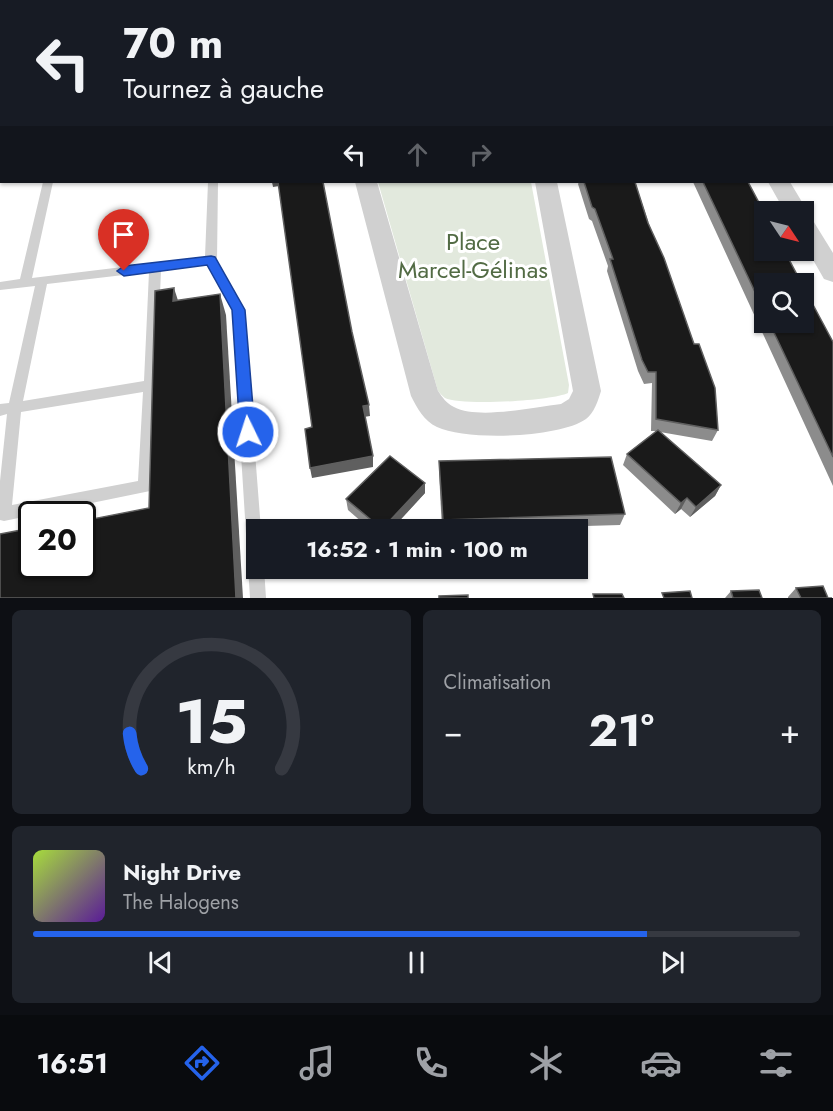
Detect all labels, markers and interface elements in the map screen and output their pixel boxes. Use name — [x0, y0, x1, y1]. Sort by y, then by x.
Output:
text: 70 m — [123, 13, 223, 74]
icon: left — [24, 24, 102, 102]
text: Tournez à gauche — [123, 69, 324, 108]
icon: left — [338, 138, 371, 171]
icon: ahead — [401, 138, 434, 171]
icon: right — [464, 138, 497, 171]
north arrow — [754, 201, 814, 261]
map controls — [754, 201, 814, 333]
pin — [98, 209, 149, 271]
icon: arrive — [107, 218, 140, 251]
park label: Place Marcel-Gélinas — [398, 224, 548, 287]
button: search — [754, 273, 814, 333]
position arrow — [216, 400, 280, 464]
speed limit sign: 20 — [18, 501, 96, 579]
text: 16:52 · 1 min · 100 m — [306, 533, 528, 565]
text: Climatisation — [444, 668, 551, 697]
text: 15 — [175, 676, 247, 766]
text: 21° — [588, 698, 654, 763]
text: − — [444, 708, 463, 755]
text: + — [780, 708, 800, 755]
text: km/h — [187, 751, 235, 782]
text: Night Drive — [123, 856, 241, 888]
text: The Halogens — [123, 888, 239, 917]
icon: previous — [144, 946, 177, 979]
icon: pause — [400, 946, 433, 979]
icon: next — [656, 946, 689, 979]
icon: directions — [181, 1042, 223, 1084]
icon: music — [296, 1042, 338, 1084]
icon: phone — [410, 1042, 452, 1084]
icon: climate — [525, 1042, 567, 1084]
icon: car — [640, 1042, 682, 1084]
icon: filters — [755, 1042, 797, 1084]
text: 16:51 — [36, 1044, 108, 1083]

